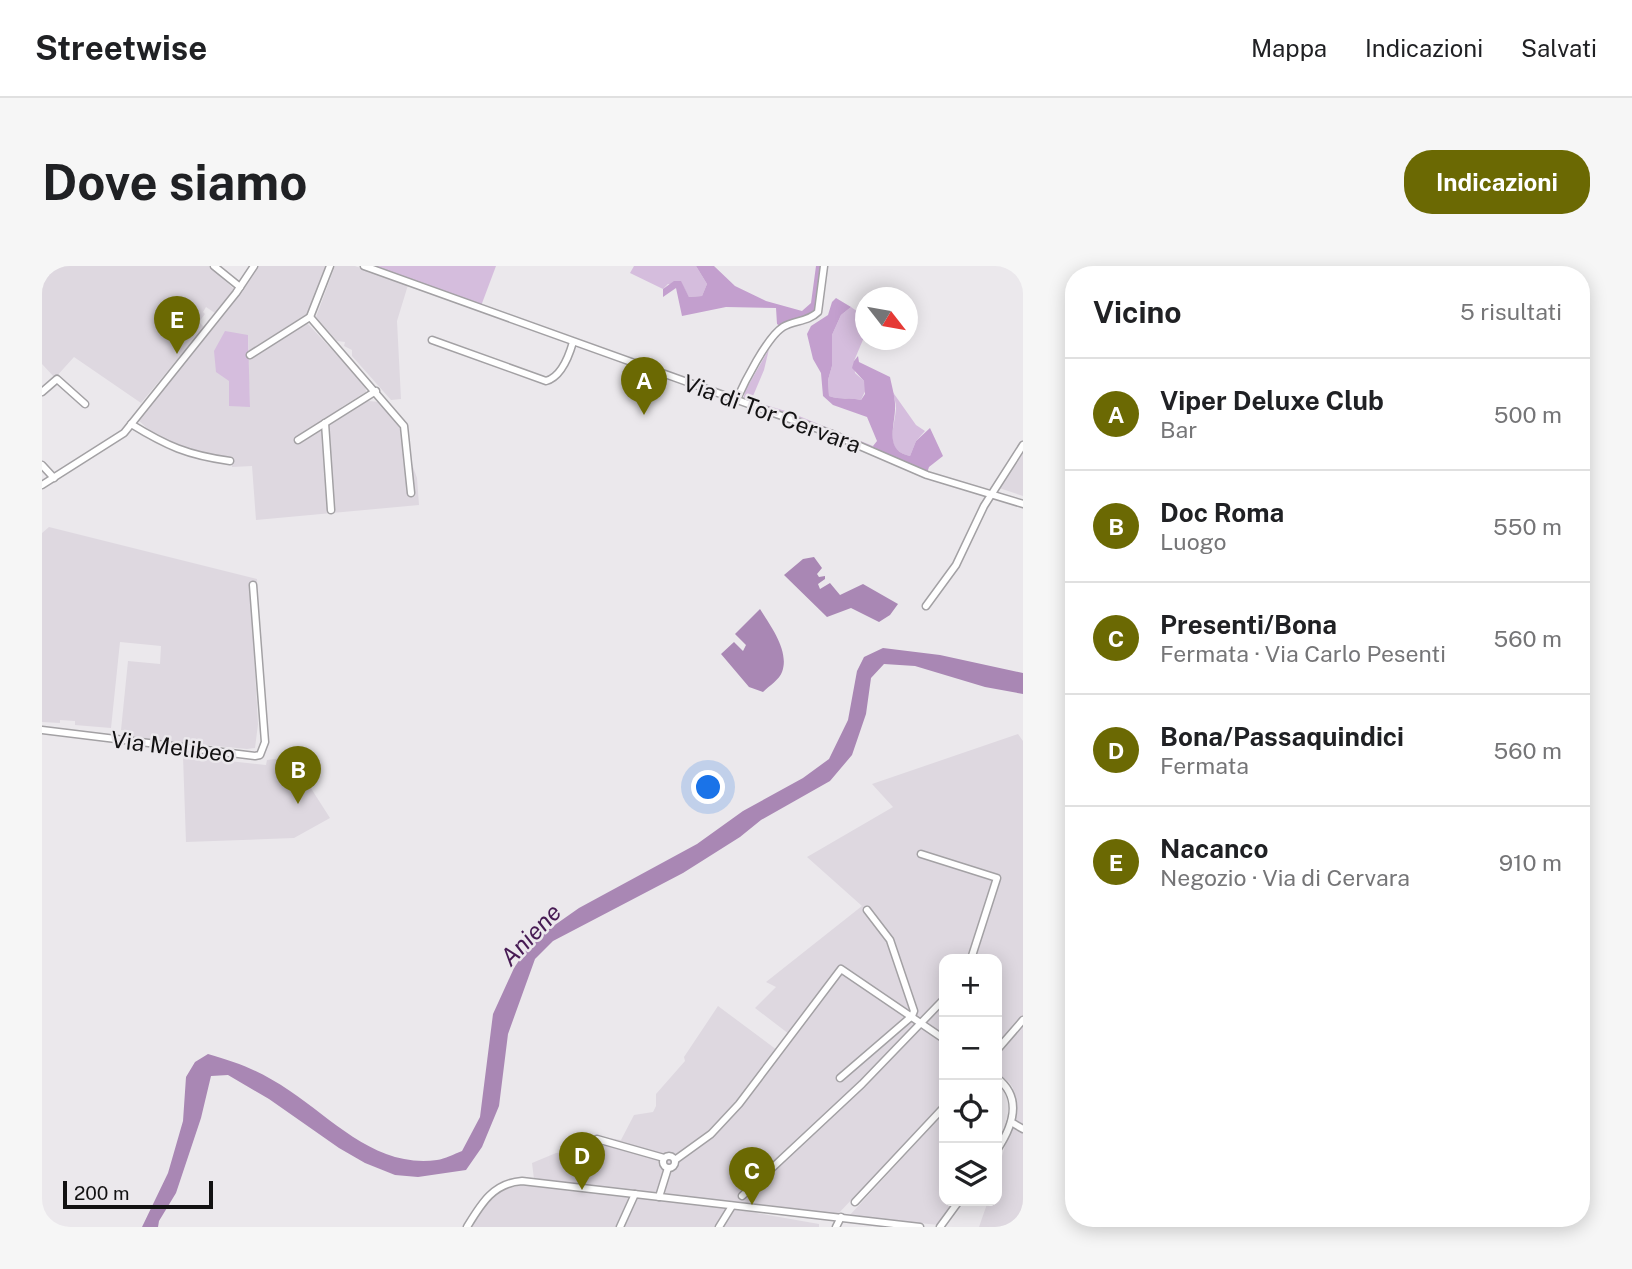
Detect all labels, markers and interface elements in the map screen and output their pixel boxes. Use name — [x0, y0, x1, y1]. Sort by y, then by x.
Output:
text: Streetwise — [35, 29, 207, 67]
text: Mappa — [1251, 34, 1327, 62]
text: Indicazioni — [1365, 34, 1483, 62]
text: Salvati — [1521, 34, 1597, 62]
button: Indicazioni — [1404, 150, 1590, 214]
text: Dove siamo — [42, 153, 307, 211]
north arrow — [855, 287, 918, 350]
text: Vicino — [1093, 294, 1182, 330]
pin: E — [154, 296, 200, 354]
text: 5 risultati — [1460, 298, 1562, 325]
pin: A — [621, 357, 667, 415]
street label: Via di Tor Cervara — [679, 369, 865, 458]
text: Viper Deluxe Club — [1160, 385, 1384, 416]
text: A — [1108, 401, 1124, 428]
text: 500 m — [1494, 401, 1562, 428]
text: Bar — [1160, 416, 1197, 443]
text: Doc Roma — [1160, 497, 1284, 528]
text: B — [1108, 513, 1124, 540]
text: 550 m — [1493, 513, 1562, 540]
text: Luogo — [1160, 528, 1227, 555]
text: Presenti/Bona — [1160, 609, 1337, 640]
text: C — [1108, 625, 1124, 652]
text: 560 m — [1494, 625, 1562, 652]
text: Fermata · Via Carlo Pesenti — [1160, 640, 1446, 667]
text: Bona/Passaquindici — [1160, 721, 1404, 752]
street label: Via Melibeo — [109, 725, 237, 768]
text: D — [1108, 737, 1124, 764]
text: 560 m — [1494, 737, 1562, 764]
pin: B — [275, 746, 321, 804]
text: Fermata — [1160, 752, 1249, 779]
your location — [691, 770, 725, 804]
text: Nacanco — [1160, 833, 1268, 864]
text: E — [1109, 849, 1123, 876]
text: 910 m — [1499, 849, 1562, 876]
text: Negozio · Via di Cervara — [1160, 864, 1410, 891]
water label: Aniene — [494, 898, 566, 971]
map controls — [939, 954, 1002, 1206]
button: + — [939, 954, 1002, 1017]
button: − — [939, 1017, 1002, 1080]
button: locate — [939, 1080, 1002, 1143]
pin: D — [559, 1132, 605, 1190]
button: layers — [939, 1143, 1002, 1206]
pin: C — [729, 1147, 775, 1205]
scale bar — [63, 1178, 214, 1210]
text: 200 m — [74, 1182, 130, 1204]

